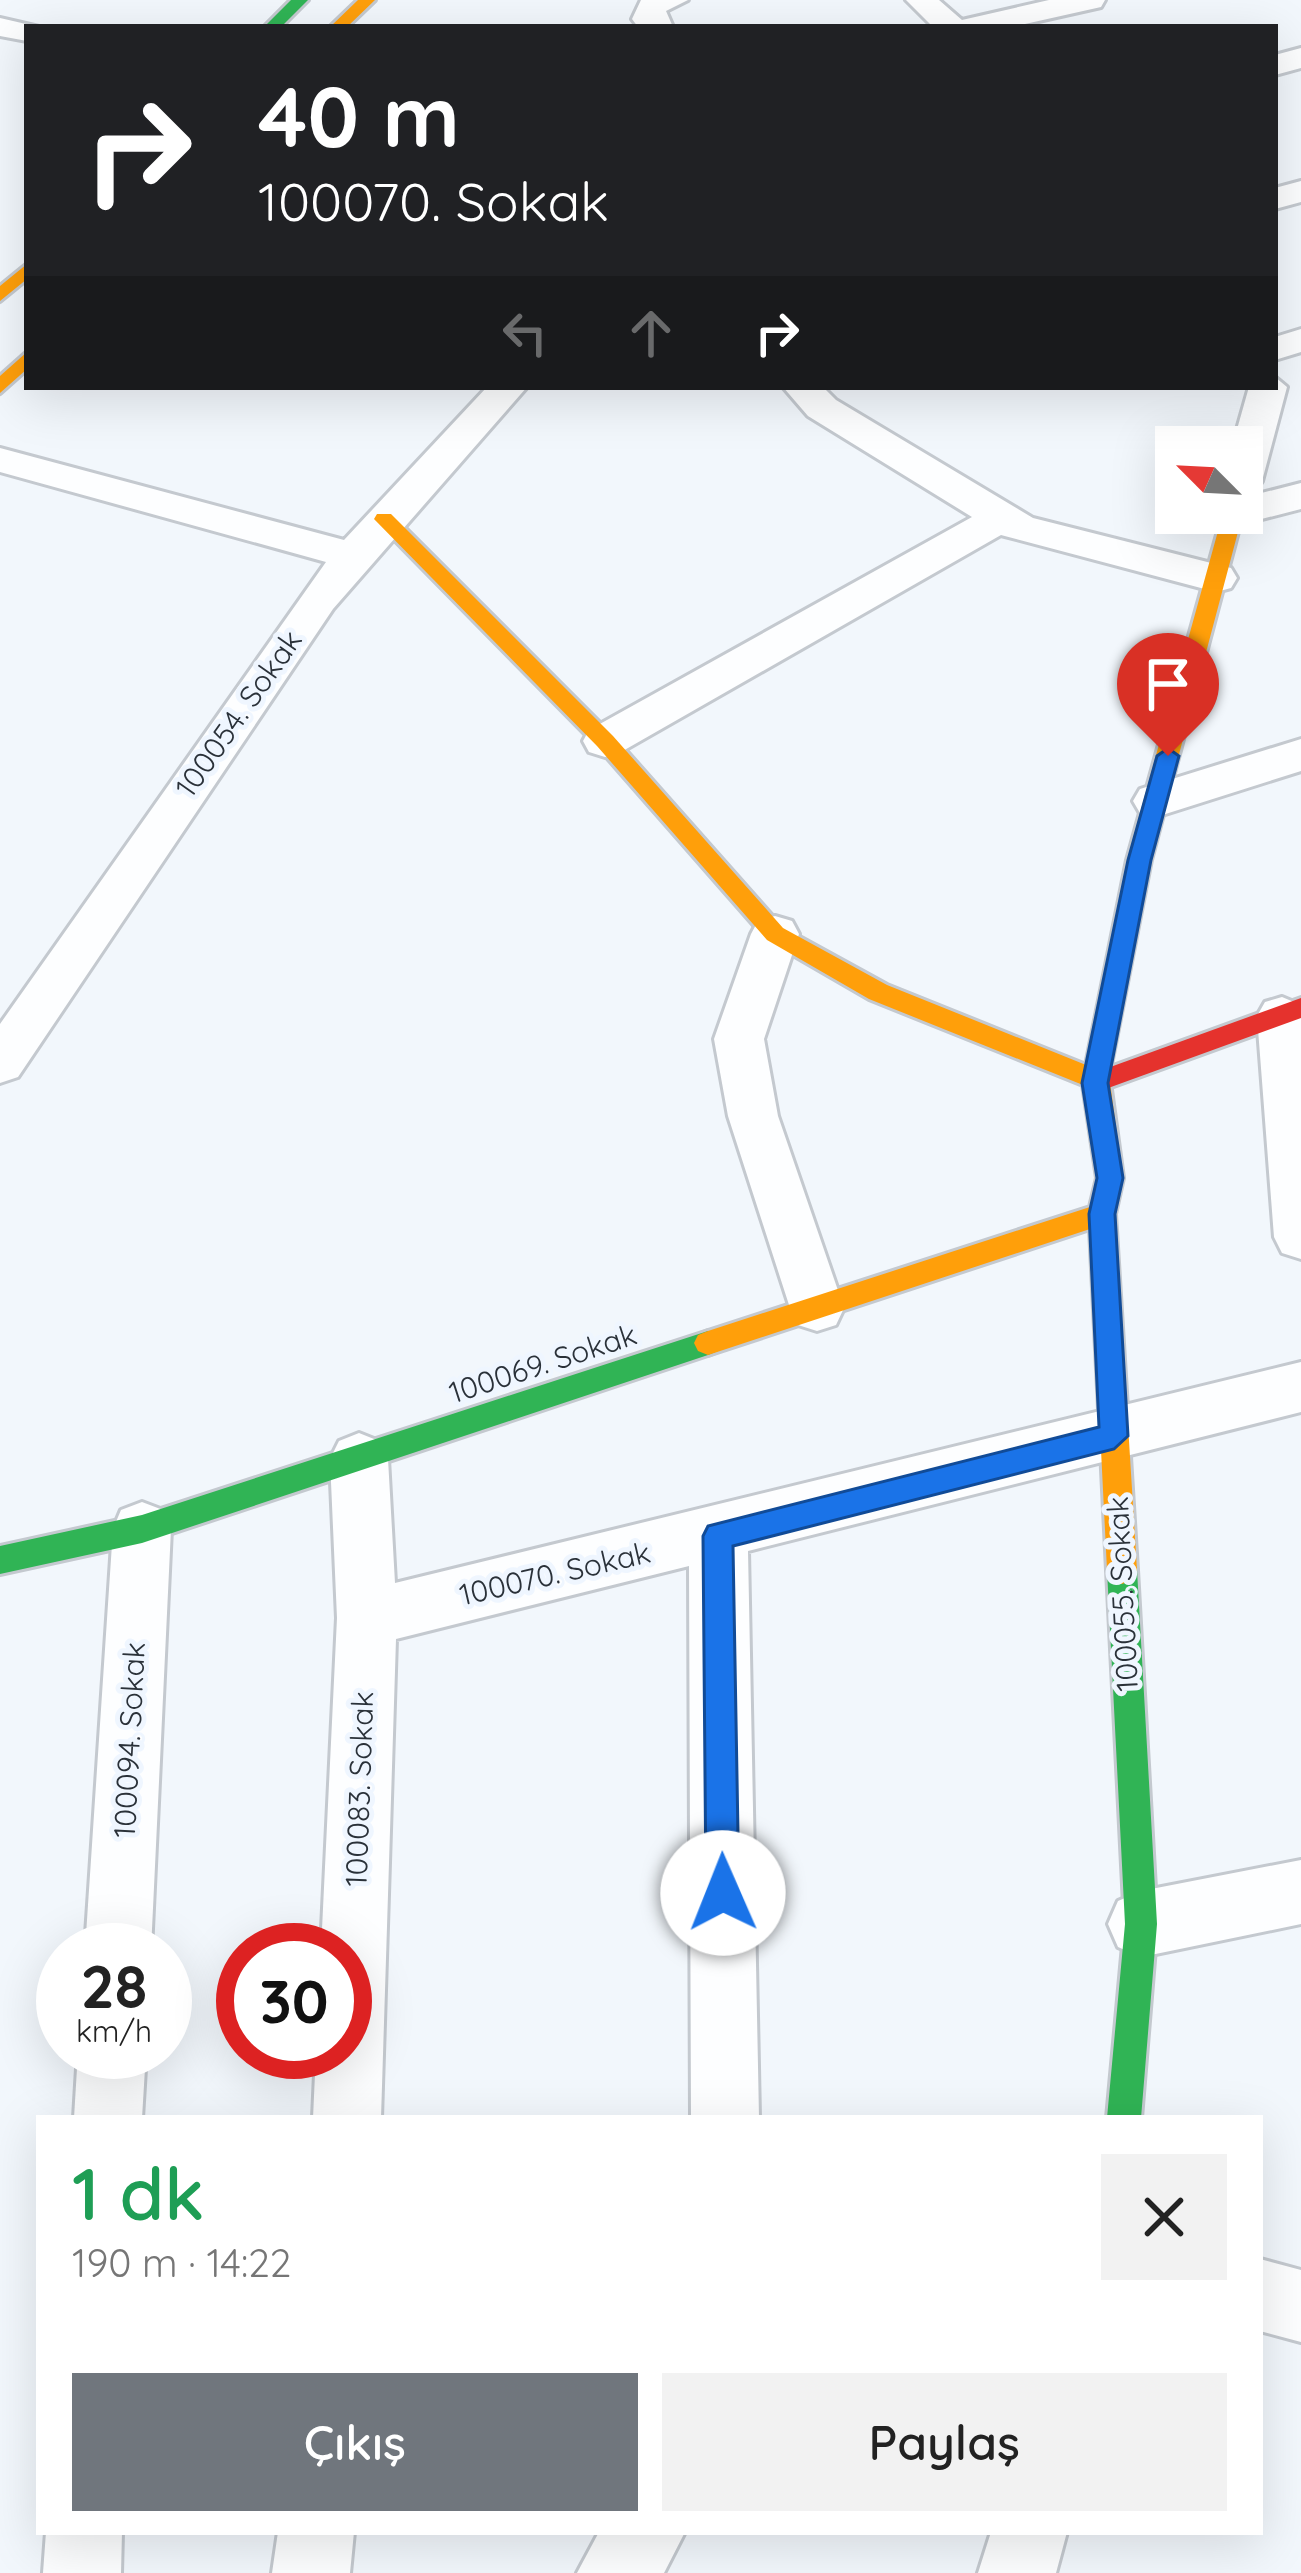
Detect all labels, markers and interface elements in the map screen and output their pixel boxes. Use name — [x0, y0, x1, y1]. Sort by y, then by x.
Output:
text: 40 m — [258, 63, 460, 168]
icon: right — [60, 72, 216, 228]
text: 100070. Sokak — [258, 167, 609, 235]
icon: left — [492, 300, 558, 366]
icon: ahead — [618, 300, 684, 366]
icon: right — [744, 300, 810, 366]
north arrow — [1155, 426, 1263, 534]
map controls — [1155, 426, 1263, 534]
street label: 100054. Sokak — [167, 622, 310, 804]
pin — [1117, 633, 1219, 756]
icon: arrive — [1135, 651, 1201, 717]
street label: 100069. Sokak — [444, 1315, 641, 1411]
street label: 100055. Sokak — [1098, 1496, 1146, 1693]
street label: 100070. Sokak — [455, 1533, 654, 1613]
street label: 100094. Sokak — [105, 1641, 153, 1839]
street label: 100083. Sokak — [337, 1691, 381, 1887]
position arrow — [660, 1830, 786, 1956]
speed limit sign: 30 — [216, 1923, 372, 2079]
text: 28 — [80, 1948, 148, 2023]
text: km/h — [76, 2012, 152, 2050]
text: 1 dk — [72, 2148, 204, 2238]
button: close — [1101, 2154, 1227, 2280]
text: 190 m · 14:22 — [72, 2238, 291, 2287]
button: Çıkış — [72, 2373, 638, 2511]
button: Paylaş — [662, 2373, 1227, 2511]

